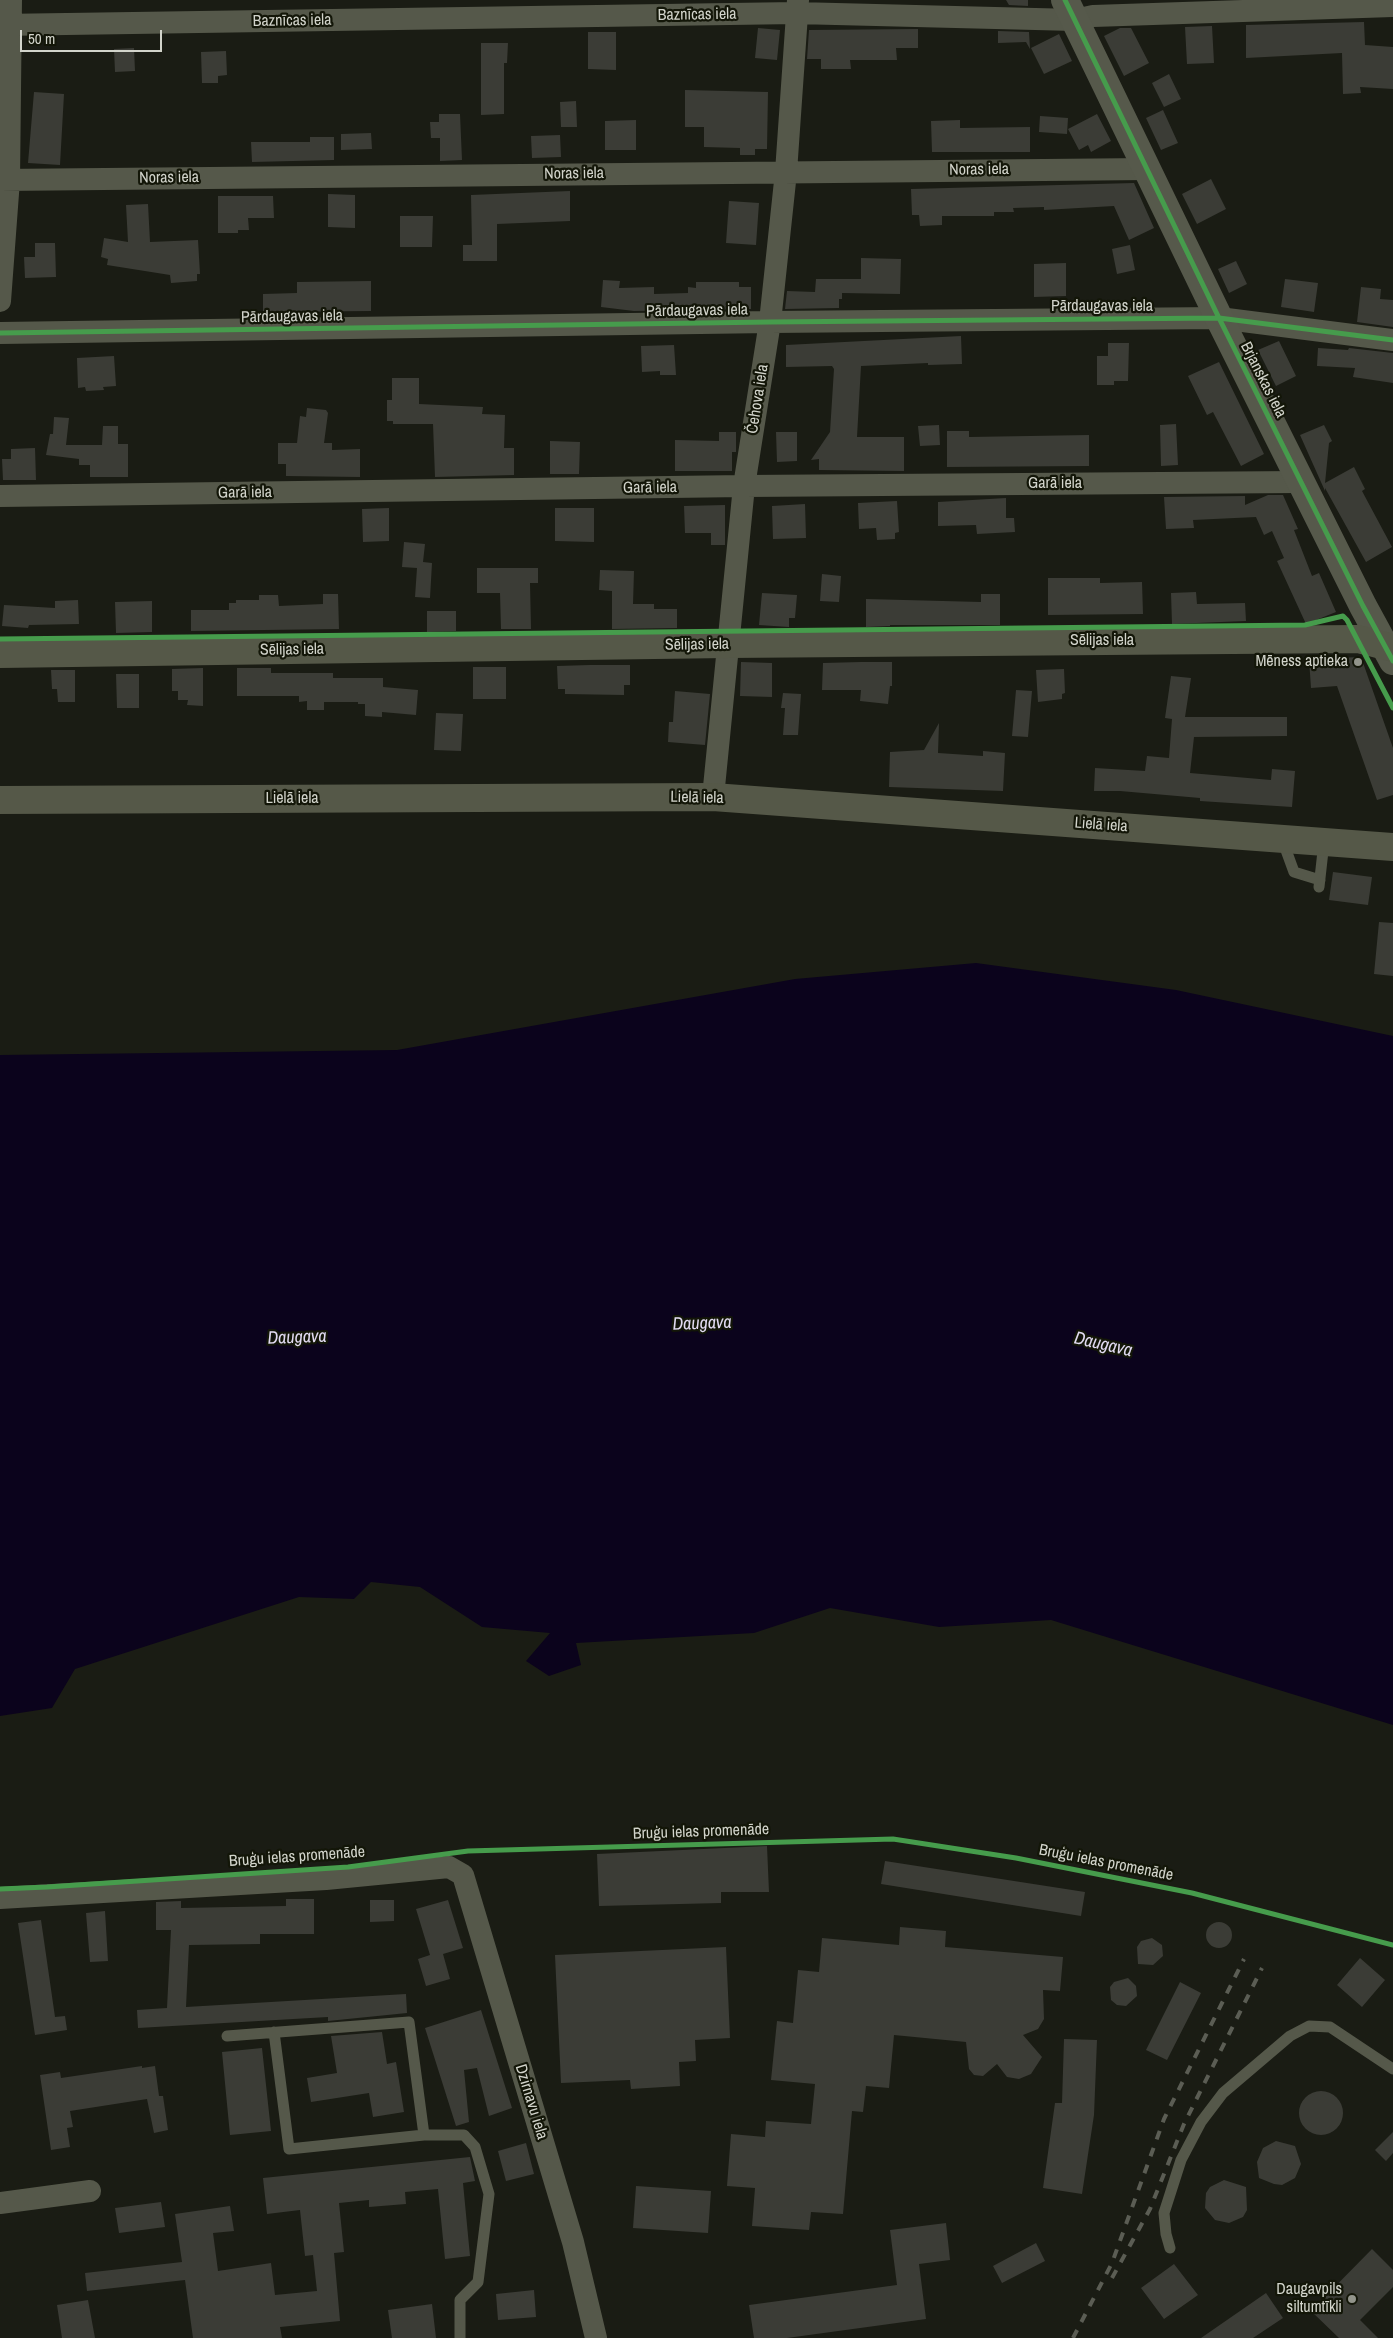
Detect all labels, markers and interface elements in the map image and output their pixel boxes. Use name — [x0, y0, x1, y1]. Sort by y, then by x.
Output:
street label: Baznīcas iela — [657, 5, 737, 25]
street label: Baznīcas iela — [252, 11, 332, 31]
scale bar — [22, 20, 165, 52]
text: 50 m — [28, 28, 55, 49]
street label: Noras iela — [949, 160, 1009, 180]
street label: Noras iela — [544, 164, 604, 184]
street label: Noras iela — [139, 168, 199, 188]
street label: Pārdaugavas iela — [1051, 297, 1153, 317]
street label: Pārdaugavas iela — [646, 301, 748, 321]
street label: Pārdaugavas iela — [241, 307, 343, 327]
street label: Brjanskas iela — [1236, 339, 1290, 421]
street label: Čehova iela — [743, 363, 773, 435]
street label: Garā iela — [1028, 474, 1082, 494]
street label: Garā iela — [623, 478, 677, 498]
street label: Garā iela — [218, 483, 272, 503]
street label: Sēlijas iela — [1070, 631, 1134, 651]
street label: Sēlijas iela — [665, 635, 729, 655]
street label: Sēlijas iela — [260, 640, 324, 660]
place label: Mēness aptieka — [1255, 652, 1348, 672]
marker: Mēness aptieka — [1352, 656, 1364, 668]
street label: Lielā iela — [670, 788, 724, 808]
street label: Lielā iela — [265, 789, 319, 809]
street label: Lielā iela — [1074, 814, 1128, 836]
water label: Daugava — [672, 1312, 732, 1336]
water label: Daugava — [267, 1326, 327, 1350]
water label: Daugava — [1072, 1328, 1134, 1362]
street label: Bruģu ielas promenāde — [633, 1820, 769, 1844]
street label: Bruģu ielas promenāde — [1037, 1841, 1175, 1885]
street label: Bruģu ielas promenāde — [228, 1843, 366, 1871]
street label: Dzirnavu iela — [511, 2062, 551, 2142]
place label: Daugavpils siltumtīkli — [1276, 2280, 1342, 2318]
marker: Daugavpils siltumtīkli — [1346, 2293, 1358, 2305]

